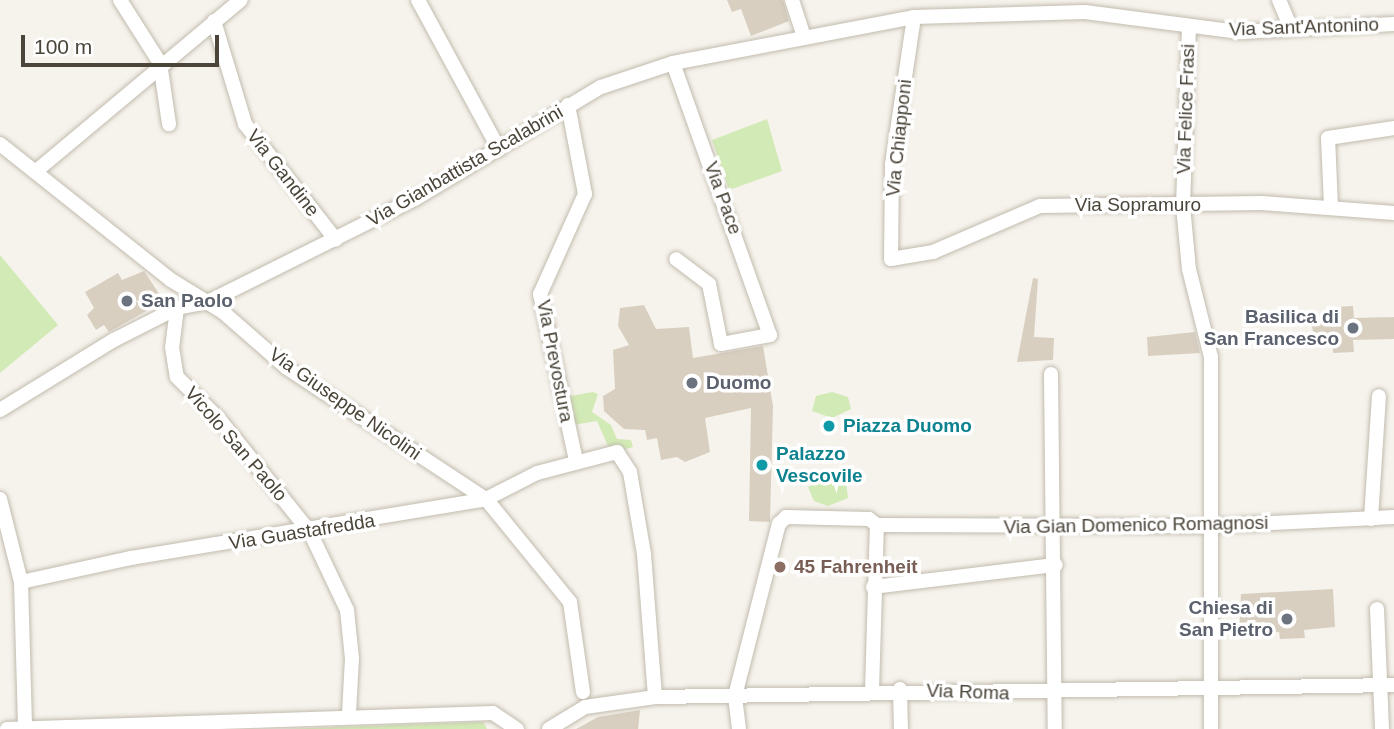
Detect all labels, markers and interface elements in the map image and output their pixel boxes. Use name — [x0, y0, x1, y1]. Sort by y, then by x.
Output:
street label: Via Sant'Antonino — [1229, 13, 1379, 41]
scale bar — [24, 21, 222, 65]
text: 100 m — [34, 35, 92, 58]
street label: Via Felice Frasi — [1172, 43, 1200, 175]
street label: Via Chiapponi — [881, 78, 917, 198]
street label: Via Gianbattista Scalabrini — [363, 101, 567, 231]
street label: Via Gandine — [242, 125, 324, 221]
street label: Via Pace — [699, 159, 747, 237]
street label: Via Sopramuro — [1075, 194, 1201, 216]
place label: San Paolo — [141, 290, 233, 312]
marker: San Paolo — [119, 293, 135, 309]
street label: Via Prevostura — [532, 298, 578, 424]
place label: Basilica di San Francesco — [1204, 306, 1339, 350]
marker: Basilica di San Francesco — [1345, 320, 1361, 336]
street label: Via Giuseppe Nicolini — [265, 343, 425, 465]
place label: Duomo — [706, 372, 771, 394]
marker: Duomo — [684, 375, 700, 391]
street label: Vicolo San Paolo — [180, 382, 292, 506]
place label: Piazza Duomo — [843, 415, 972, 437]
marker: Piazza Duomo — [821, 418, 837, 434]
place label: Palazzo Vescovile — [776, 443, 863, 487]
marker: Palazzo Vescovile — [754, 457, 770, 473]
street label: Via Guastafredda — [227, 509, 377, 555]
street label: Via Gian Domenico Romagnosi — [1003, 511, 1269, 539]
place label: 45 Fahrenheit — [794, 556, 918, 578]
marker: 45 Fahrenheit — [772, 559, 788, 575]
place label: Chiesa di San Pietro — [1179, 597, 1273, 641]
marker: Chiesa di San Pietro — [1279, 611, 1295, 627]
street label: Via Roma — [926, 679, 1010, 705]

